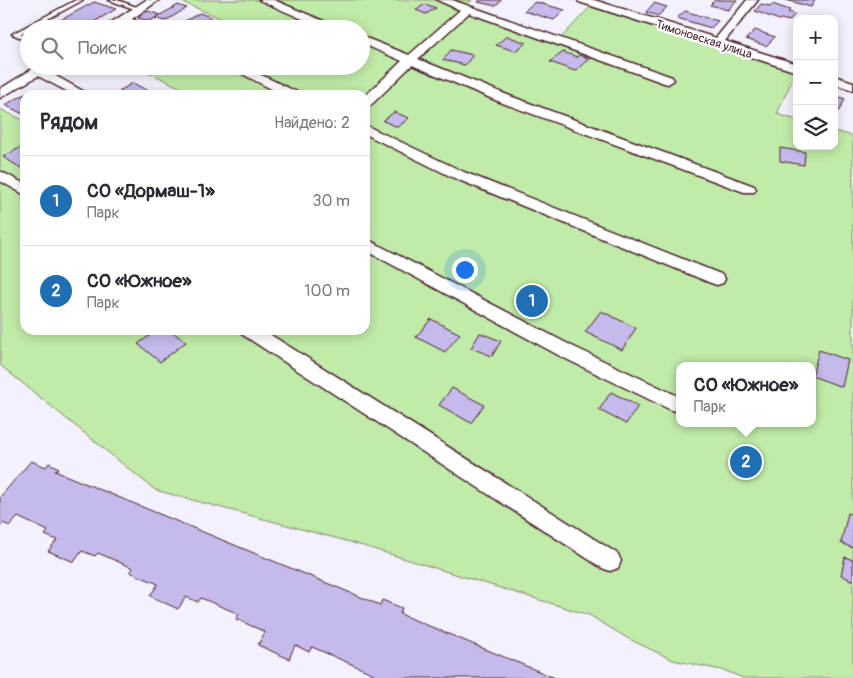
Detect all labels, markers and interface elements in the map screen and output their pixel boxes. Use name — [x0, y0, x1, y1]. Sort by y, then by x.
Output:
map controls — [793, 15, 838, 150]
button: + — [793, 15, 838, 60]
street label: Тимоновская улица — [654, 17, 754, 62]
search box — [20, 20, 370, 75]
icon: search — [38, 34, 66, 62]
text: Поиск — [78, 36, 128, 60]
button: − — [793, 60, 838, 105]
button: layers — [793, 105, 838, 150]
text: Рядом — [40, 109, 98, 136]
text: Найдено: 2 — [274, 113, 350, 133]
text: СО «Дормаш-1» — [87, 179, 215, 203]
text: 1 — [53, 191, 59, 211]
text: 30 m — [312, 191, 350, 211]
text: Парк — [87, 203, 120, 223]
your location — [452, 257, 478, 283]
text: СО «Южное» — [87, 269, 192, 293]
text: 2 — [52, 281, 60, 301]
text: 100 m — [304, 281, 350, 301]
pin: 1 — [516, 282, 548, 320]
text: Парк — [87, 293, 120, 313]
popup — [676, 362, 816, 427]
text: СО «Южное» — [694, 373, 798, 397]
text: Парк — [694, 397, 727, 417]
pin: 2 — [730, 443, 762, 481]

